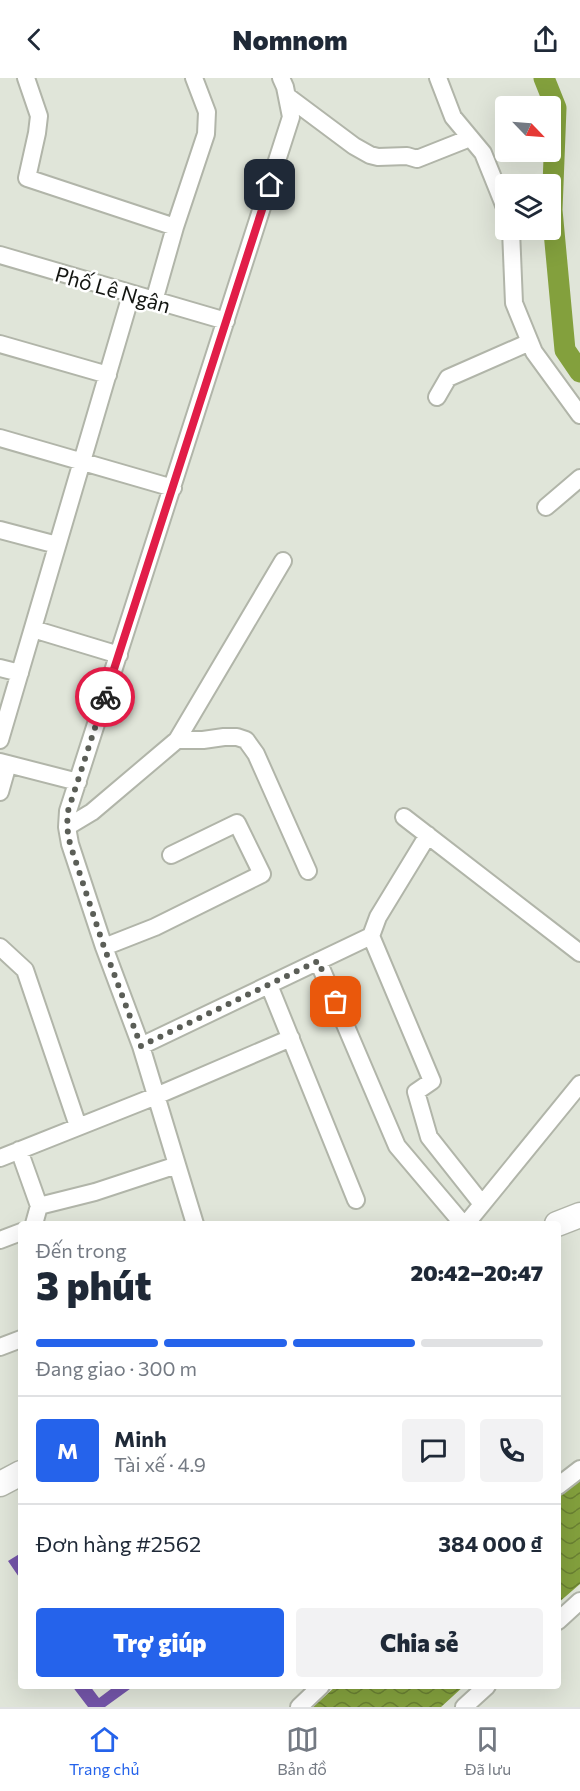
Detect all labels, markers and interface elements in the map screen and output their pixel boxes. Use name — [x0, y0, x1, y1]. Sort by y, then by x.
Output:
icon: back — [18, 23, 51, 56]
text: Nomnom — [232, 23, 348, 56]
icon: share — [529, 23, 562, 56]
north arrow — [495, 96, 561, 162]
map controls — [495, 96, 561, 240]
pin — [244, 159, 295, 210]
icon: home — [253, 168, 286, 201]
button: layers — [495, 174, 561, 240]
street label: Phố Lê Ngân — [52, 261, 174, 317]
courier — [75, 667, 135, 727]
icon: bike — [89, 681, 122, 714]
pin — [310, 976, 361, 1027]
icon: bag — [319, 985, 352, 1018]
text: Đến trong — [36, 1238, 127, 1262]
text: 20:42–20:47 — [410, 1259, 543, 1286]
text: 3 phút — [36, 1260, 151, 1308]
text: Đang giao · 300 m — [36, 1356, 197, 1380]
button: chat — [402, 1419, 465, 1482]
button: phone — [480, 1419, 543, 1482]
text: Minh — [114, 1425, 167, 1452]
text: M — [57, 1437, 78, 1464]
text: Tài xế · 4.9 — [114, 1452, 206, 1476]
text: Đơn hàng #2562 — [36, 1530, 201, 1557]
text: 384 000 ₫ — [438, 1530, 543, 1557]
button: Trợ giúp — [36, 1608, 284, 1677]
button: Chia sẻ — [296, 1608, 543, 1677]
tab: Trang chủ — [69, 1723, 139, 1778]
tab: Bản đồ — [277, 1723, 327, 1778]
tab: Đã lưu — [465, 1723, 511, 1778]

